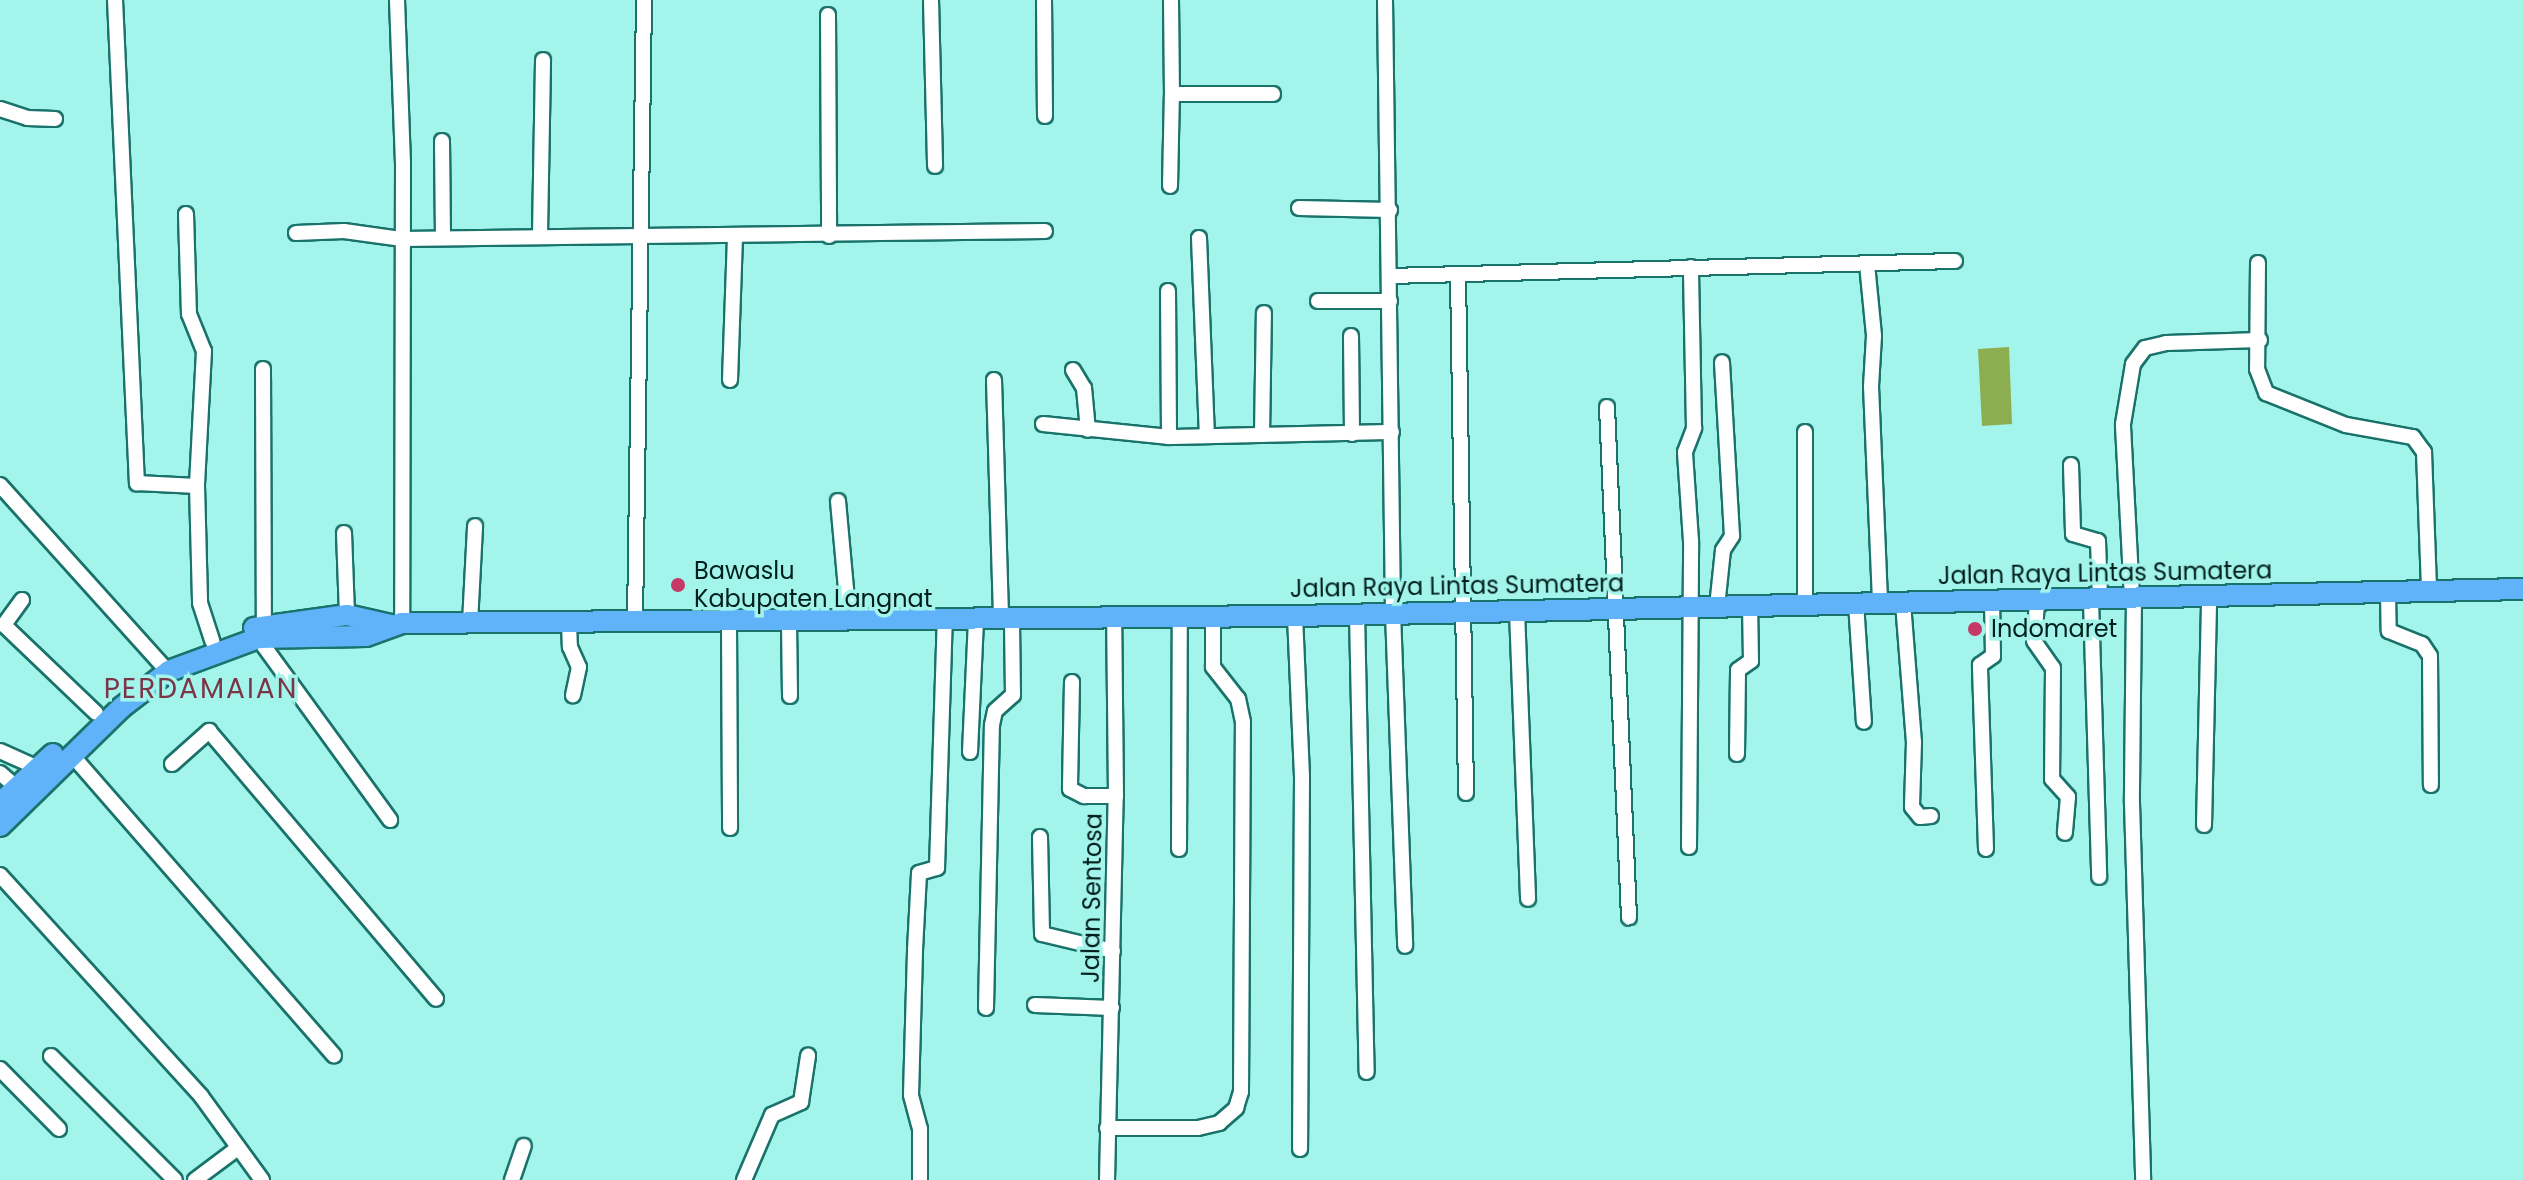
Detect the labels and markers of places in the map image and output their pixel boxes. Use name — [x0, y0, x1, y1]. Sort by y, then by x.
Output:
place label: Bawaslu Kabupaten Langnat — [694, 557, 933, 613]
marker: Bawaslu Kabupaten Langnat — [669, 576, 687, 594]
place label: Indomaret — [1991, 615, 2117, 643]
marker: Indomaret — [1966, 620, 1984, 638]

